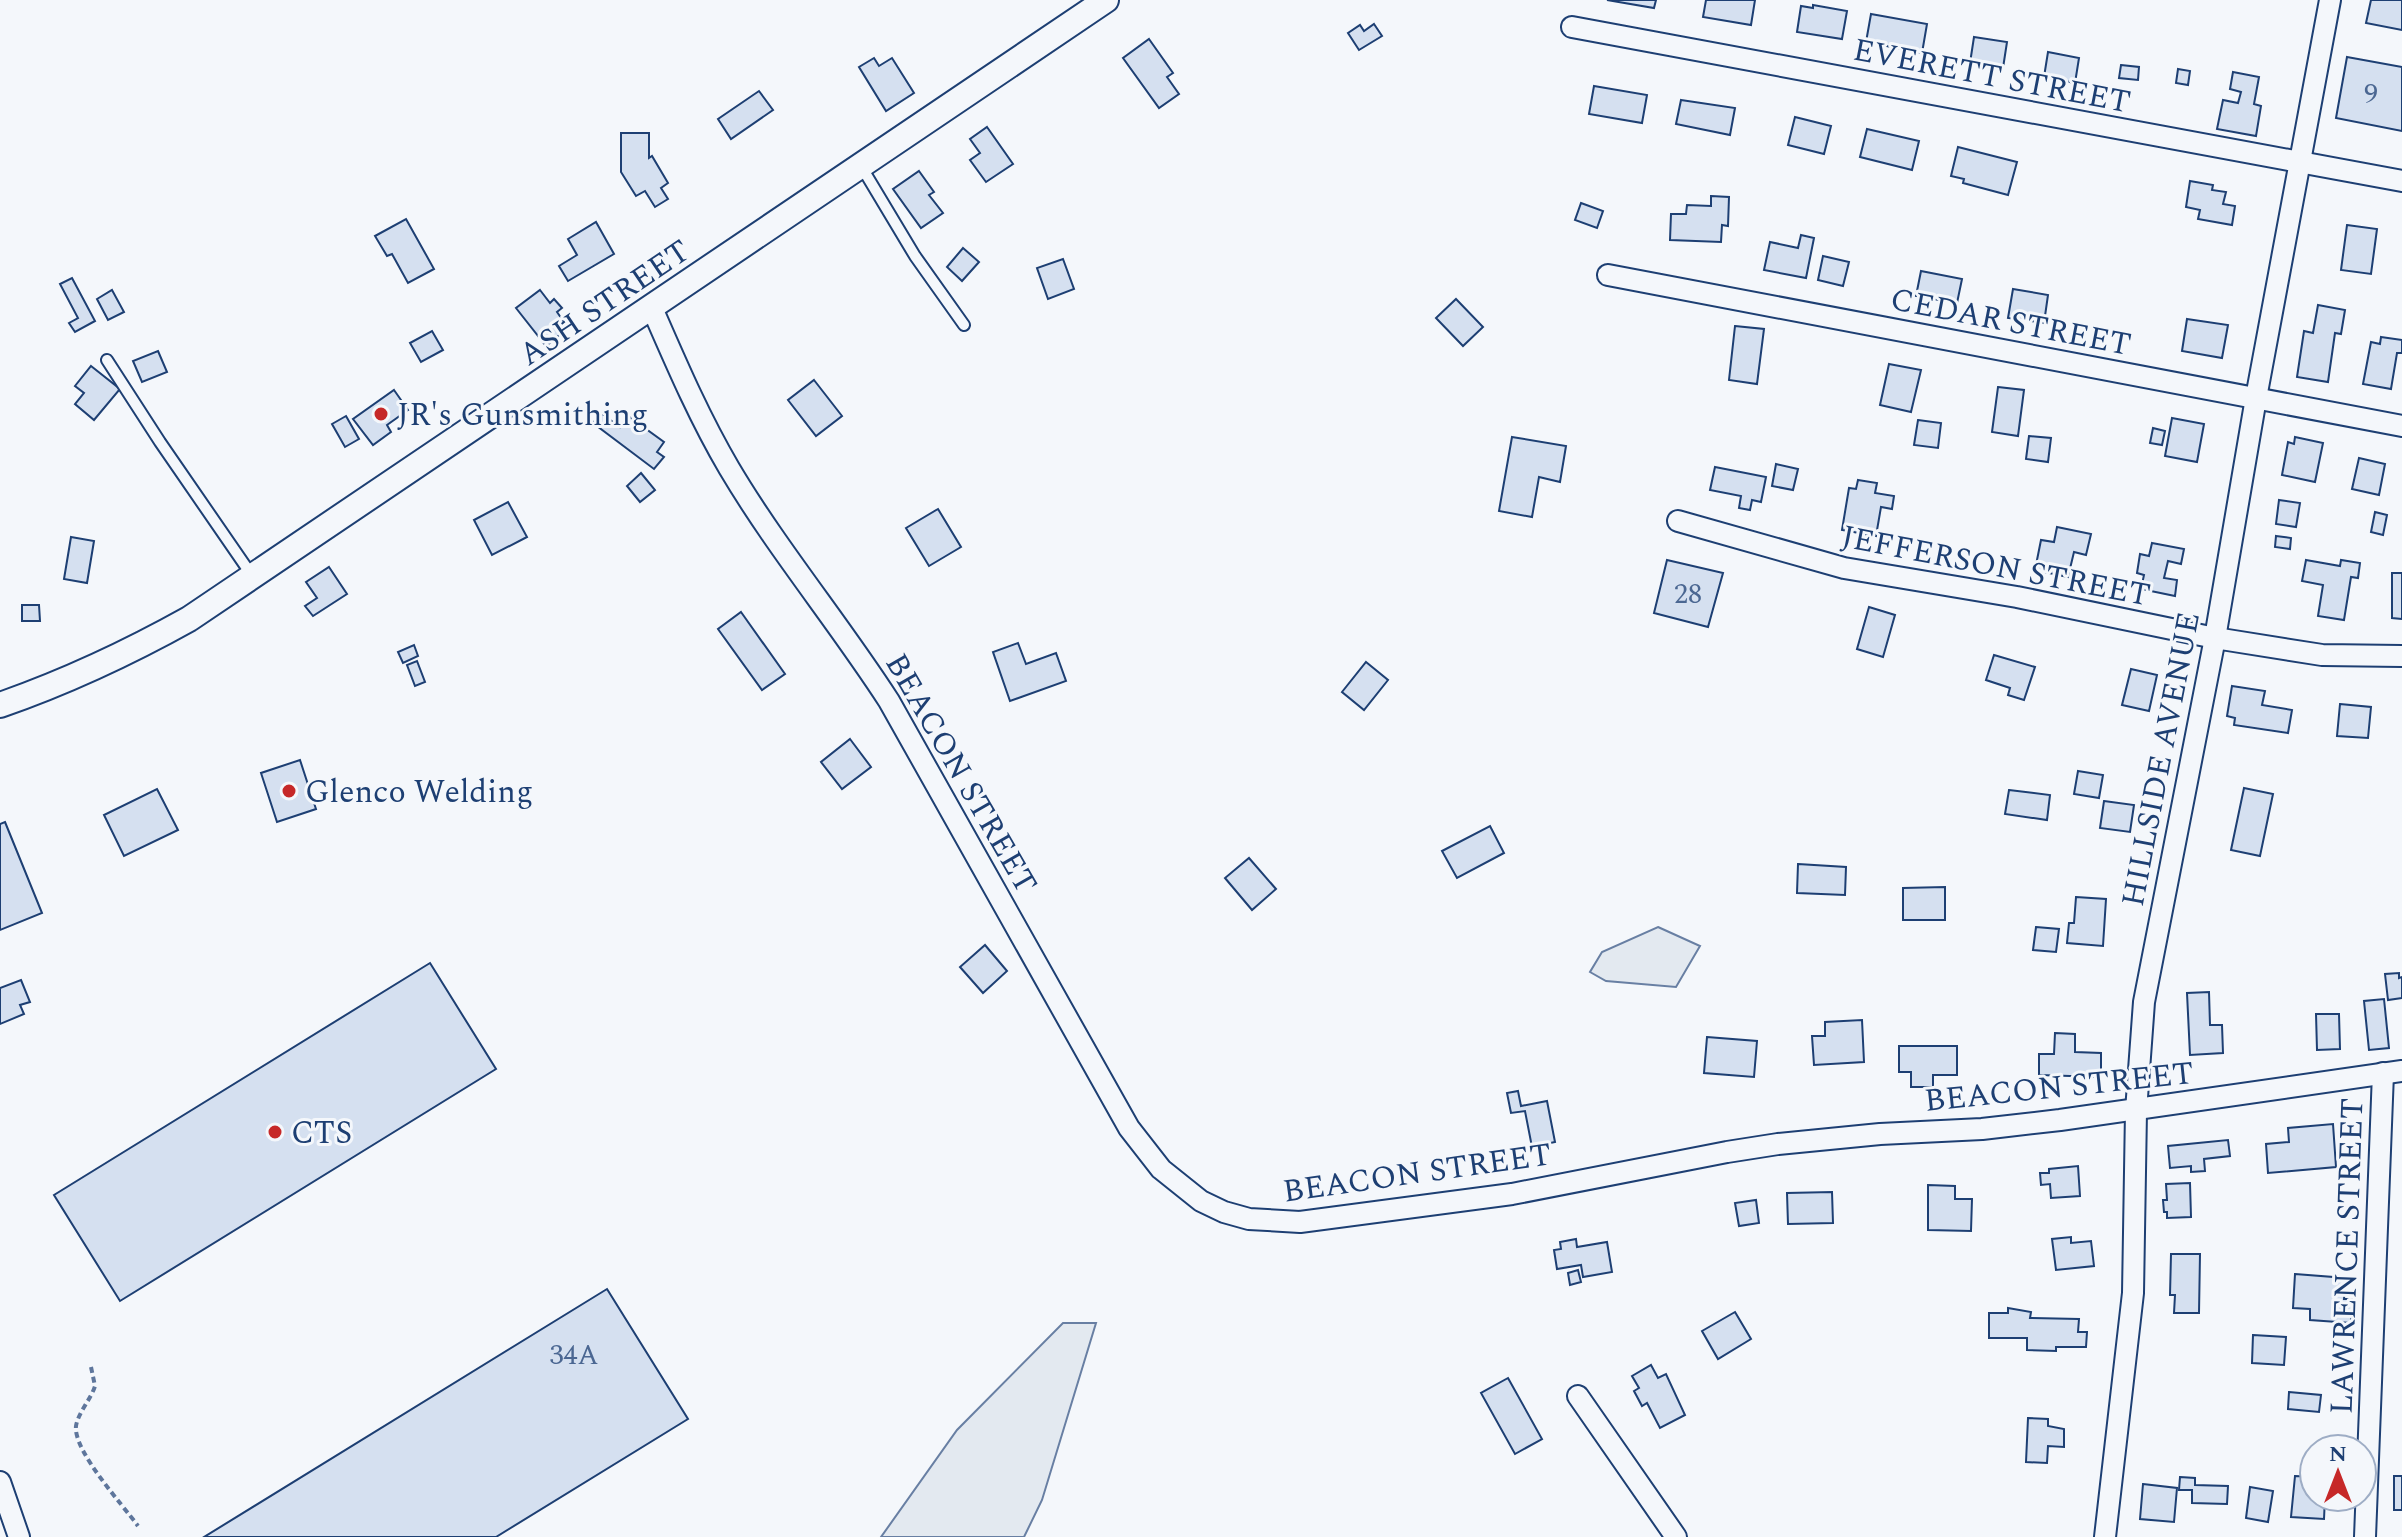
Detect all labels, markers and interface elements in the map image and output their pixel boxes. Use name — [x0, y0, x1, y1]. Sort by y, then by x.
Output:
street label: EVERETT STREET — [1849, 26, 2135, 127]
house number: 9 — [2364, 73, 2378, 116]
street label: ASH STREET — [509, 228, 701, 379]
street label: CEDAR STREET — [1886, 275, 2135, 370]
place label: JR's Gunsmithing — [397, 391, 648, 440]
marker: JR's Gunsmithing — [372, 405, 390, 423]
street label: JEFFERSON STREET — [1837, 512, 2154, 620]
house number: 28 — [1674, 573, 1702, 616]
street label: HILLSIDE AVENUE — [2109, 608, 2214, 911]
street label: BEACON STREET — [872, 644, 1050, 903]
place label: Glenco Welding — [305, 768, 533, 817]
marker: Glenco Welding — [280, 782, 298, 800]
street label: BEACON STREET — [1922, 1049, 2196, 1126]
street label: LAWRENCE STREET — [2317, 1097, 2378, 1415]
place label: CTS — [291, 1109, 352, 1158]
marker: CTS — [266, 1123, 284, 1141]
street label: BEACON STREET — [1280, 1130, 1555, 1217]
house number: 34A — [549, 1334, 599, 1377]
north arrow — [2298, 1433, 2378, 1513]
text: N — [2329, 1438, 2347, 1471]

